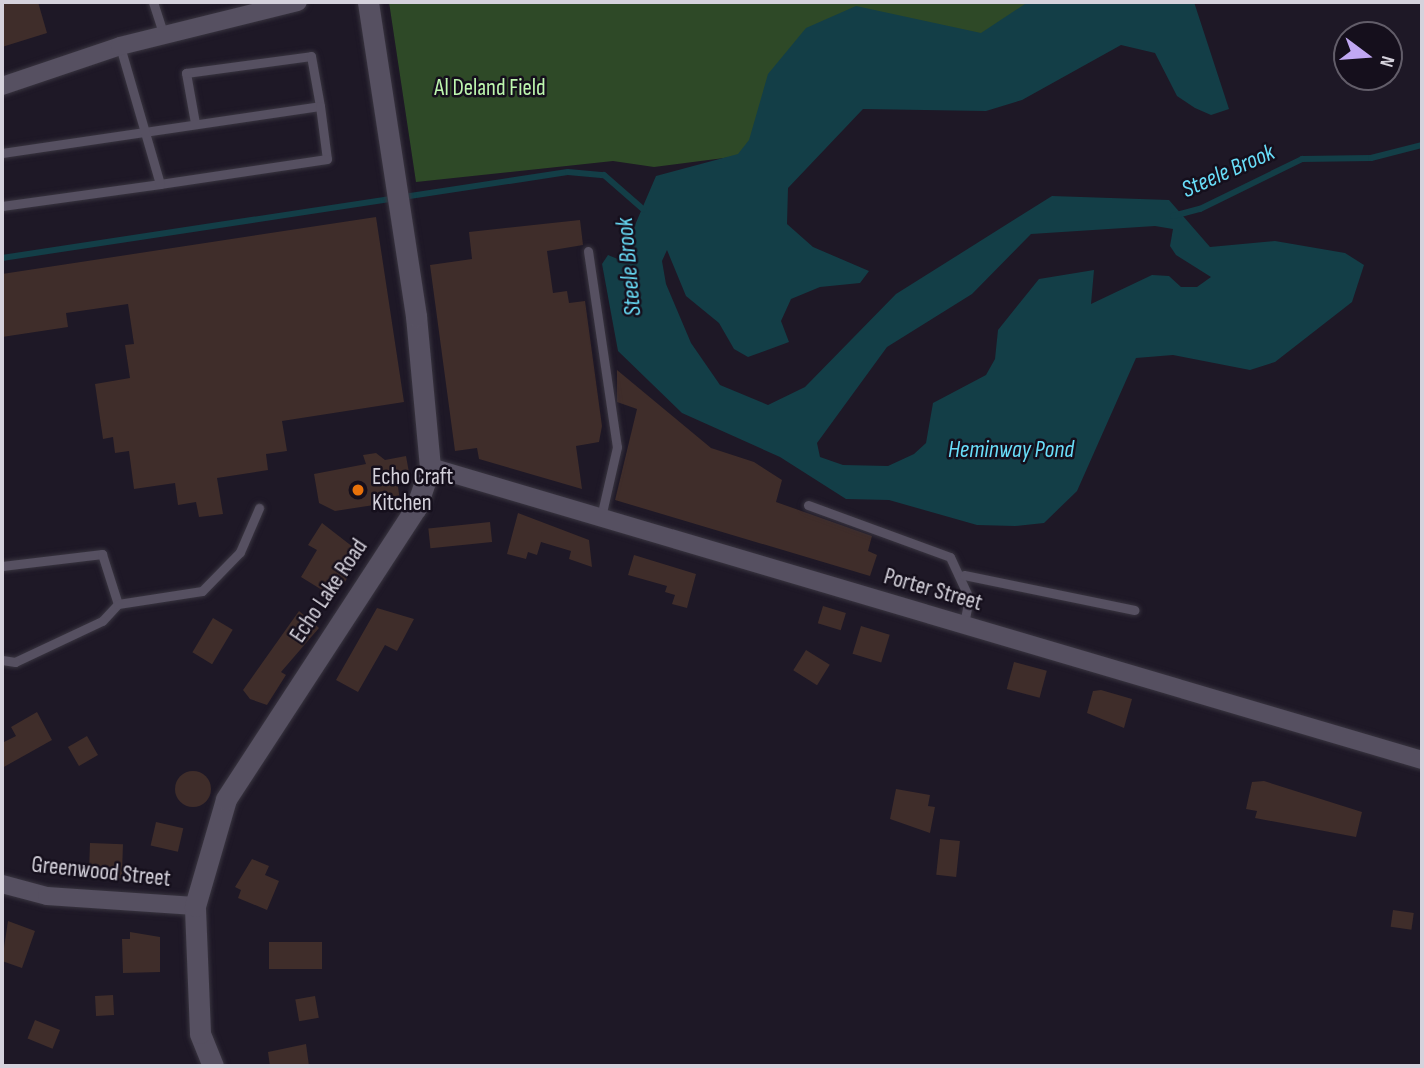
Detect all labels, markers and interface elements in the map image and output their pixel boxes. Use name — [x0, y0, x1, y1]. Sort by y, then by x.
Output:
north arrow — [1333, 21, 1403, 91]
text: N — [1374, 53, 1399, 69]
park label: Al Deland Field — [434, 74, 546, 102]
water label: Steele Brook — [1177, 138, 1279, 204]
water label: Steele Brook — [610, 217, 648, 317]
water label: Heminway Pond — [948, 436, 1074, 464]
place label: Echo Craft Kitchen — [372, 463, 453, 517]
marker: Echo Craft Kitchen — [350, 482, 366, 498]
street label: Echo Lake Road — [284, 534, 374, 648]
street label: Porter Street — [881, 563, 985, 617]
street label: Greenwood Street — [30, 851, 172, 893]

